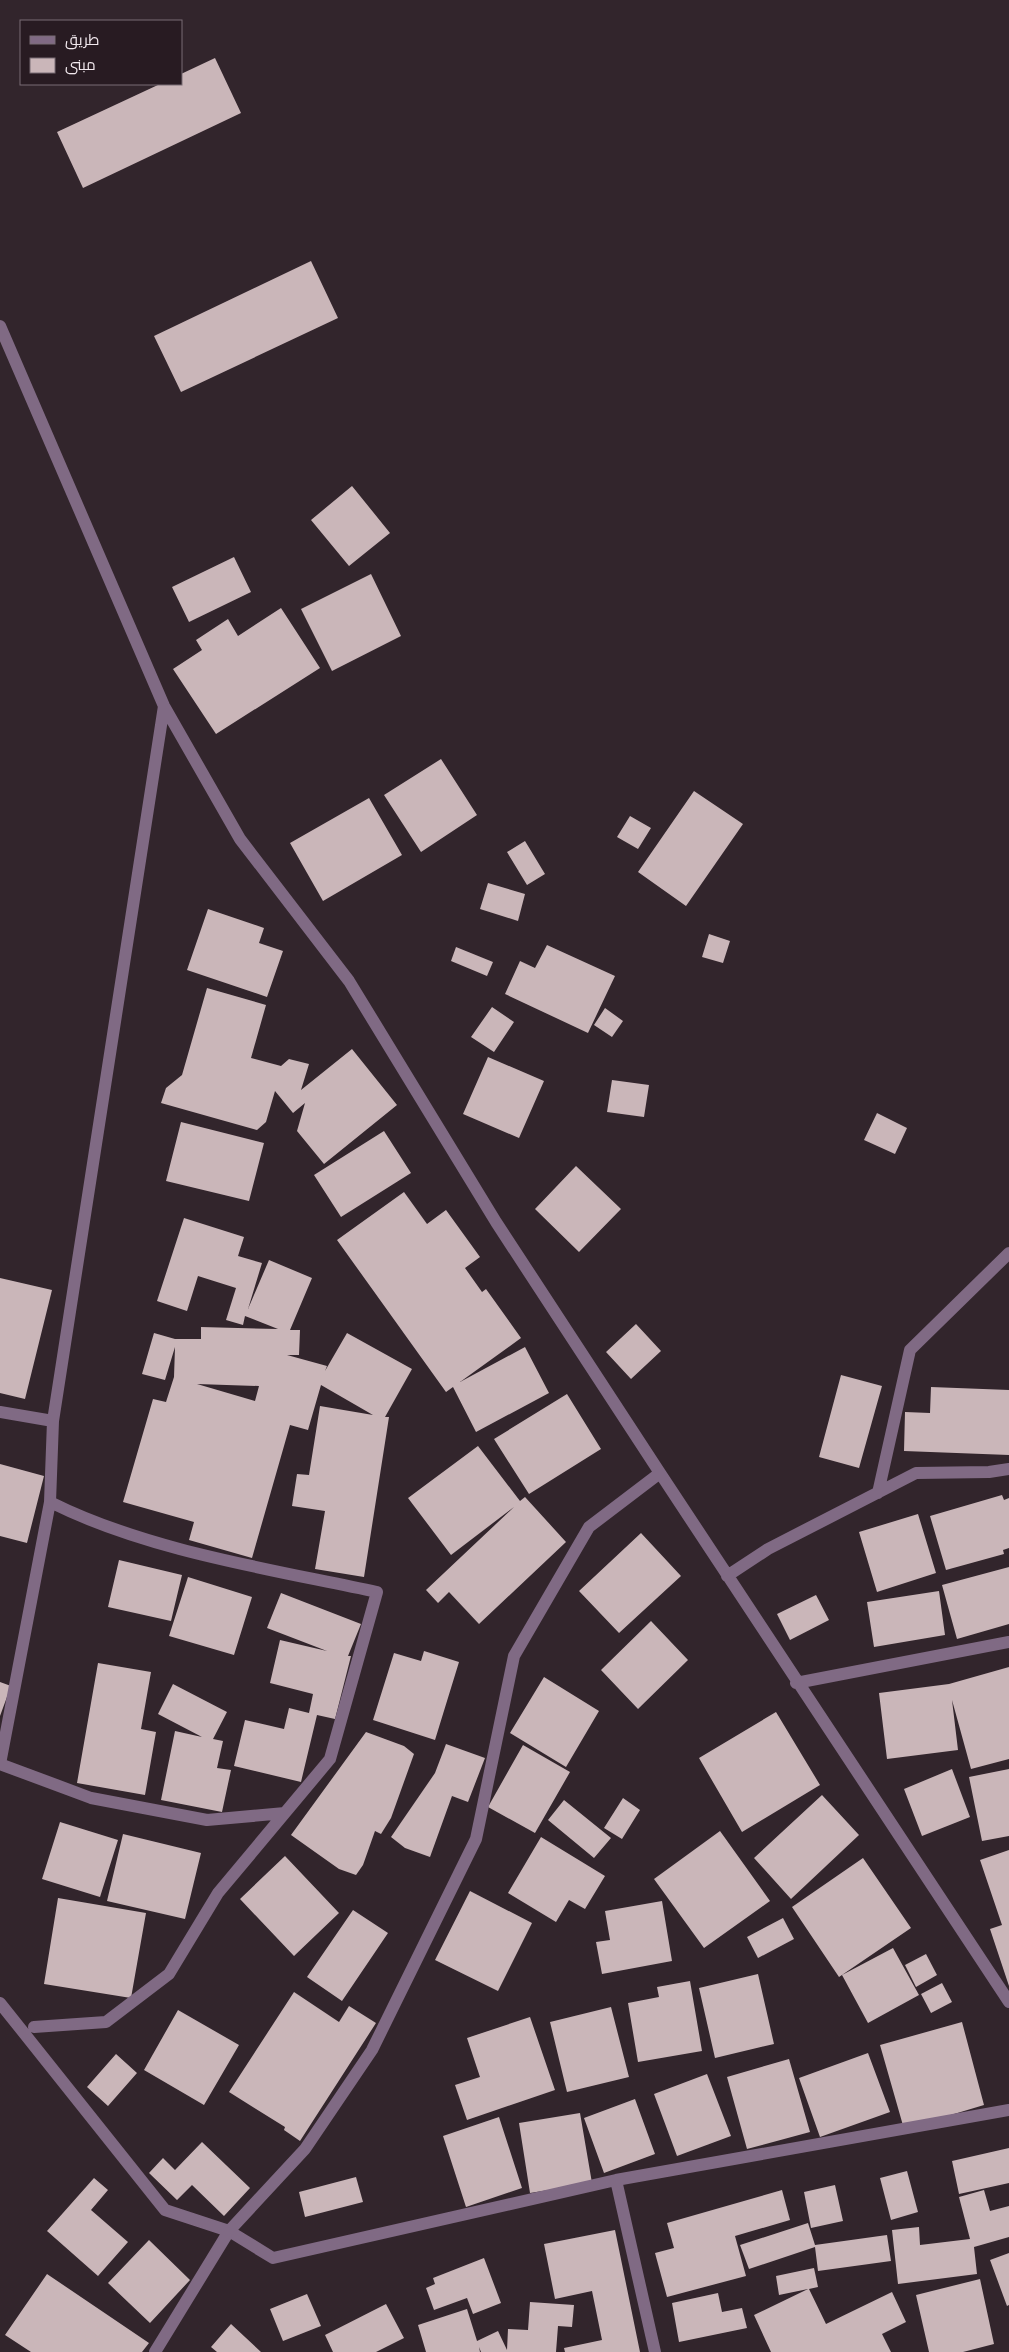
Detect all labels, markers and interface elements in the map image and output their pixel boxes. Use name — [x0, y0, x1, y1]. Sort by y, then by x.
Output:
legend — [20, 20, 182, 85]
text: طريق — [65, 30, 99, 50]
text: مبنى — [65, 55, 96, 75]

